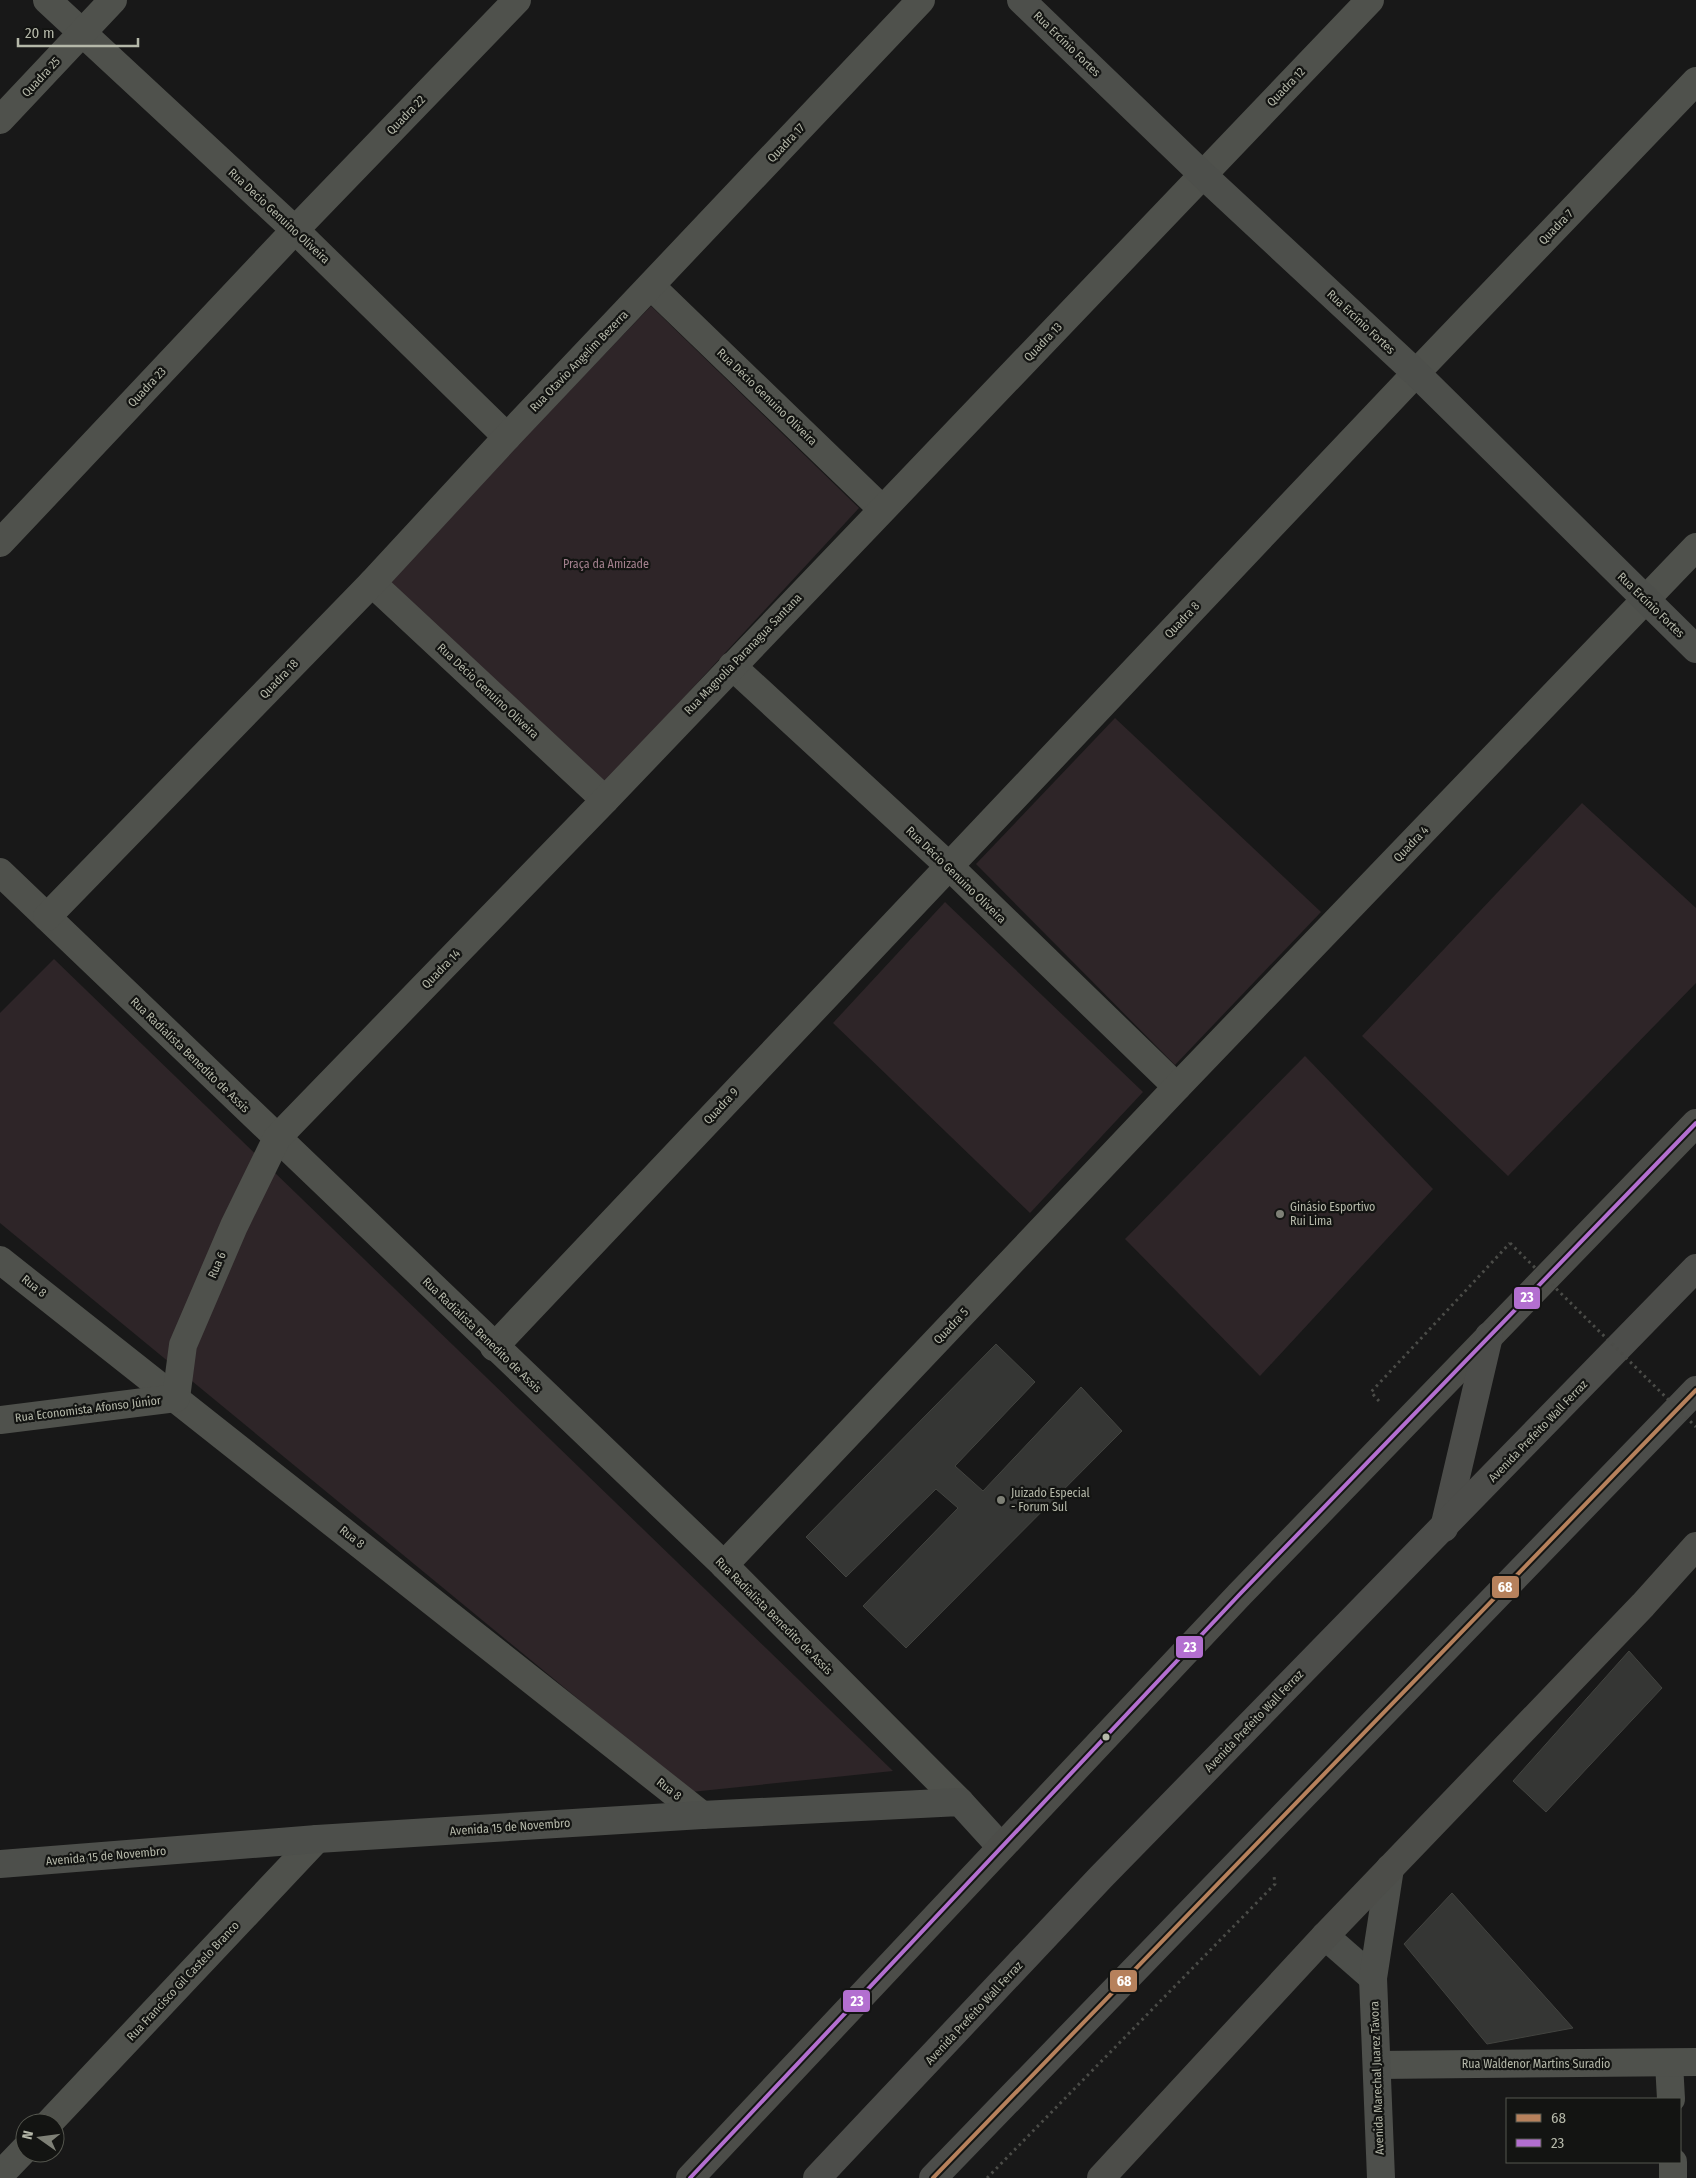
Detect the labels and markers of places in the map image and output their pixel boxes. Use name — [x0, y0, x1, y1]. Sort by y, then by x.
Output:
place label: Ginásio Esportivo Rui Lima — [1290, 1200, 1375, 1228]
marker: Ginásio Esportivo Rui Lima — [1274, 1208, 1286, 1220]
place label: Juizado Especial - Forum Sul — [1011, 1486, 1090, 1514]
marker: Juizado Especial - Forum Sul — [995, 1494, 1007, 1506]
unlabelled marker — [1101, 1732, 1111, 1742]

